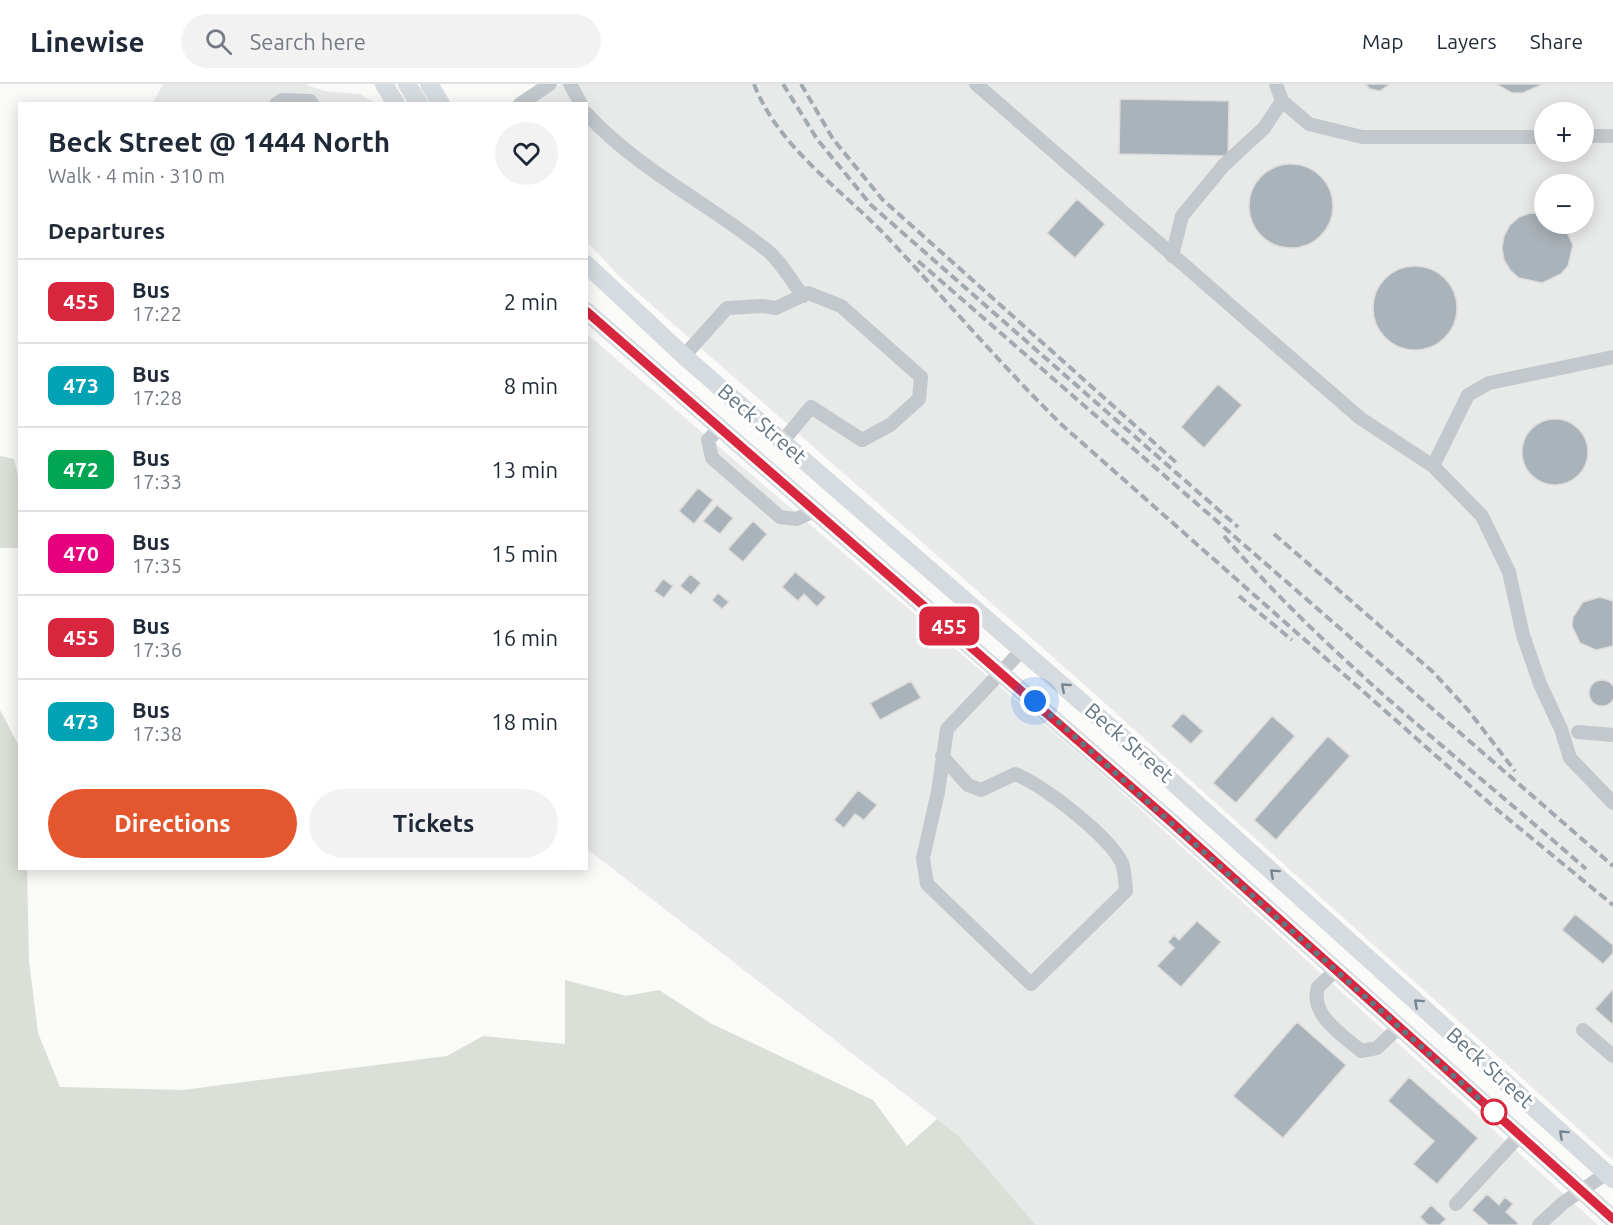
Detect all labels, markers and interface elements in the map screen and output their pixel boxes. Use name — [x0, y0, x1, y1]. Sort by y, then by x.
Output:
search box — [181, 14, 601, 68]
icon: search — [202, 25, 235, 58]
text: Linewise — [30, 26, 145, 57]
text: Search here — [250, 29, 366, 54]
text: Map — [1362, 29, 1403, 53]
text: Layers — [1436, 29, 1497, 53]
text: Share — [1530, 29, 1583, 53]
map controls — [1534, 102, 1594, 234]
button: + — [1534, 102, 1594, 162]
button: heart — [495, 122, 558, 185]
text: Beck Street @ 1444 North — [48, 126, 390, 157]
text: Walk · 4 min · 310 m — [48, 164, 225, 187]
button: − — [1534, 174, 1594, 234]
text: Departures — [48, 218, 165, 243]
text: Bus — [132, 277, 170, 302]
text: 455 — [63, 289, 99, 313]
text: 2 min — [504, 289, 558, 314]
text: 17:22 — [132, 302, 182, 325]
text: Bus — [132, 361, 170, 386]
text: 473 — [63, 373, 99, 397]
text: 8 min — [504, 373, 558, 398]
street label: Beck Street — [714, 379, 812, 468]
text: 17:28 — [132, 386, 182, 409]
text: Bus — [132, 445, 170, 470]
text: 472 — [63, 457, 99, 481]
text: 13 min — [491, 457, 558, 482]
text: 17:33 — [132, 470, 182, 493]
text: Bus — [132, 529, 170, 554]
text: 470 — [63, 541, 99, 565]
text: 15 min — [491, 541, 558, 566]
text: 17:35 — [132, 554, 182, 577]
line badge: 455 — [914, 606, 984, 646]
text: Bus — [132, 613, 170, 638]
text: 455 — [931, 614, 967, 638]
text: 455 — [63, 625, 99, 649]
text: 16 min — [491, 625, 558, 650]
text: 17:36 — [132, 638, 182, 661]
one-way arrow — [1061, 683, 1072, 694]
your location — [1020, 686, 1050, 716]
text: Bus — [132, 697, 170, 722]
street label: Beck Street — [1081, 698, 1179, 787]
text: 473 — [63, 709, 99, 733]
text: 18 min — [491, 709, 558, 734]
text: 17:38 — [132, 722, 182, 745]
button: Directions — [48, 789, 297, 858]
button: Tickets — [309, 789, 558, 858]
one-way arrow — [1270, 869, 1280, 880]
one-way arrow — [1415, 999, 1425, 1010]
street label: Beck Street — [1442, 1022, 1539, 1113]
unlabelled marker — [1481, 1099, 1507, 1125]
one-way arrow — [1559, 1130, 1570, 1141]

